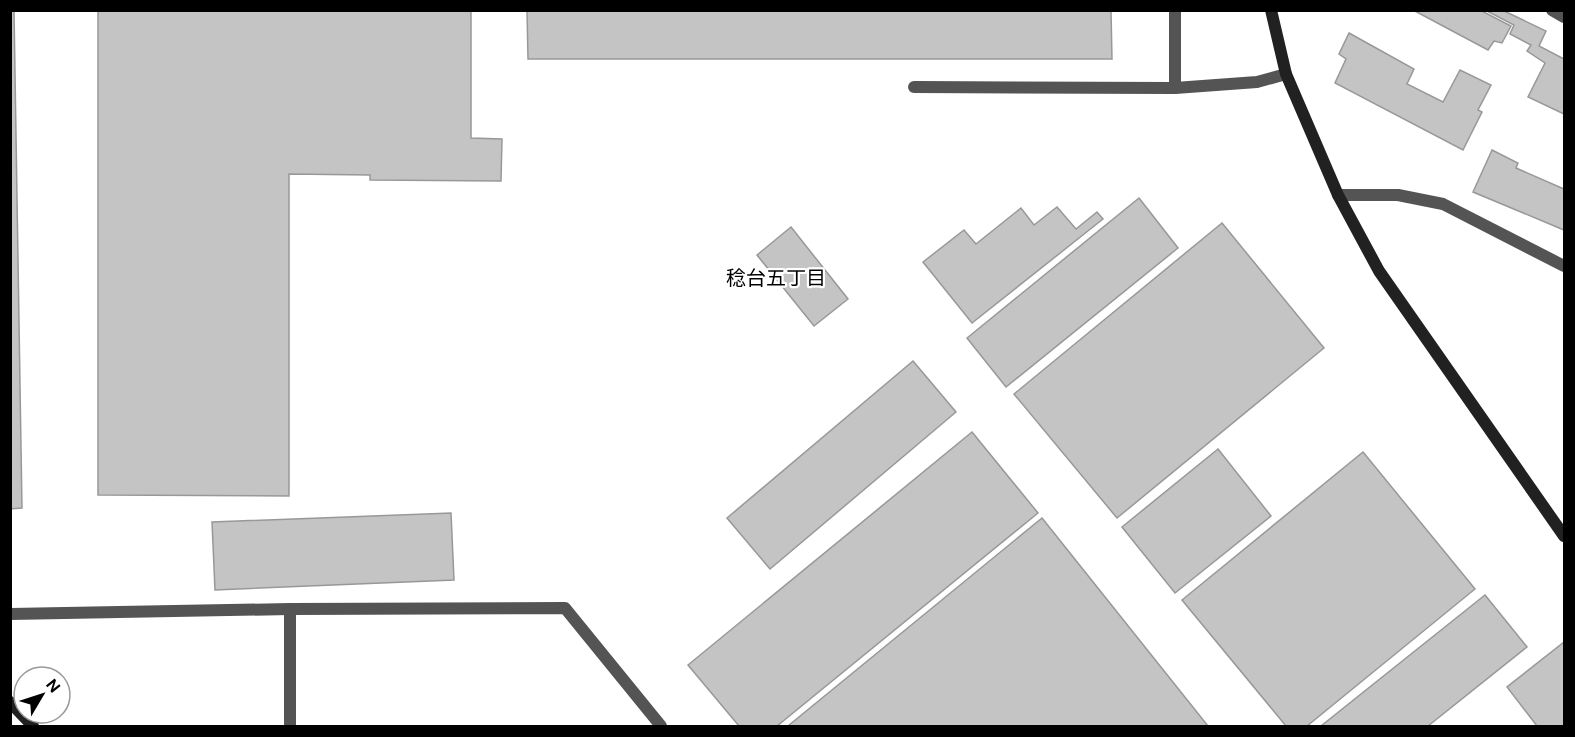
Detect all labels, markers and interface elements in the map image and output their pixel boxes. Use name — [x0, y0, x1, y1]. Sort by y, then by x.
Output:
district label: 稔台五丁目 — [726, 265, 826, 291]
north arrow — [12, 665, 72, 725]
text: N — [41, 675, 65, 697]

